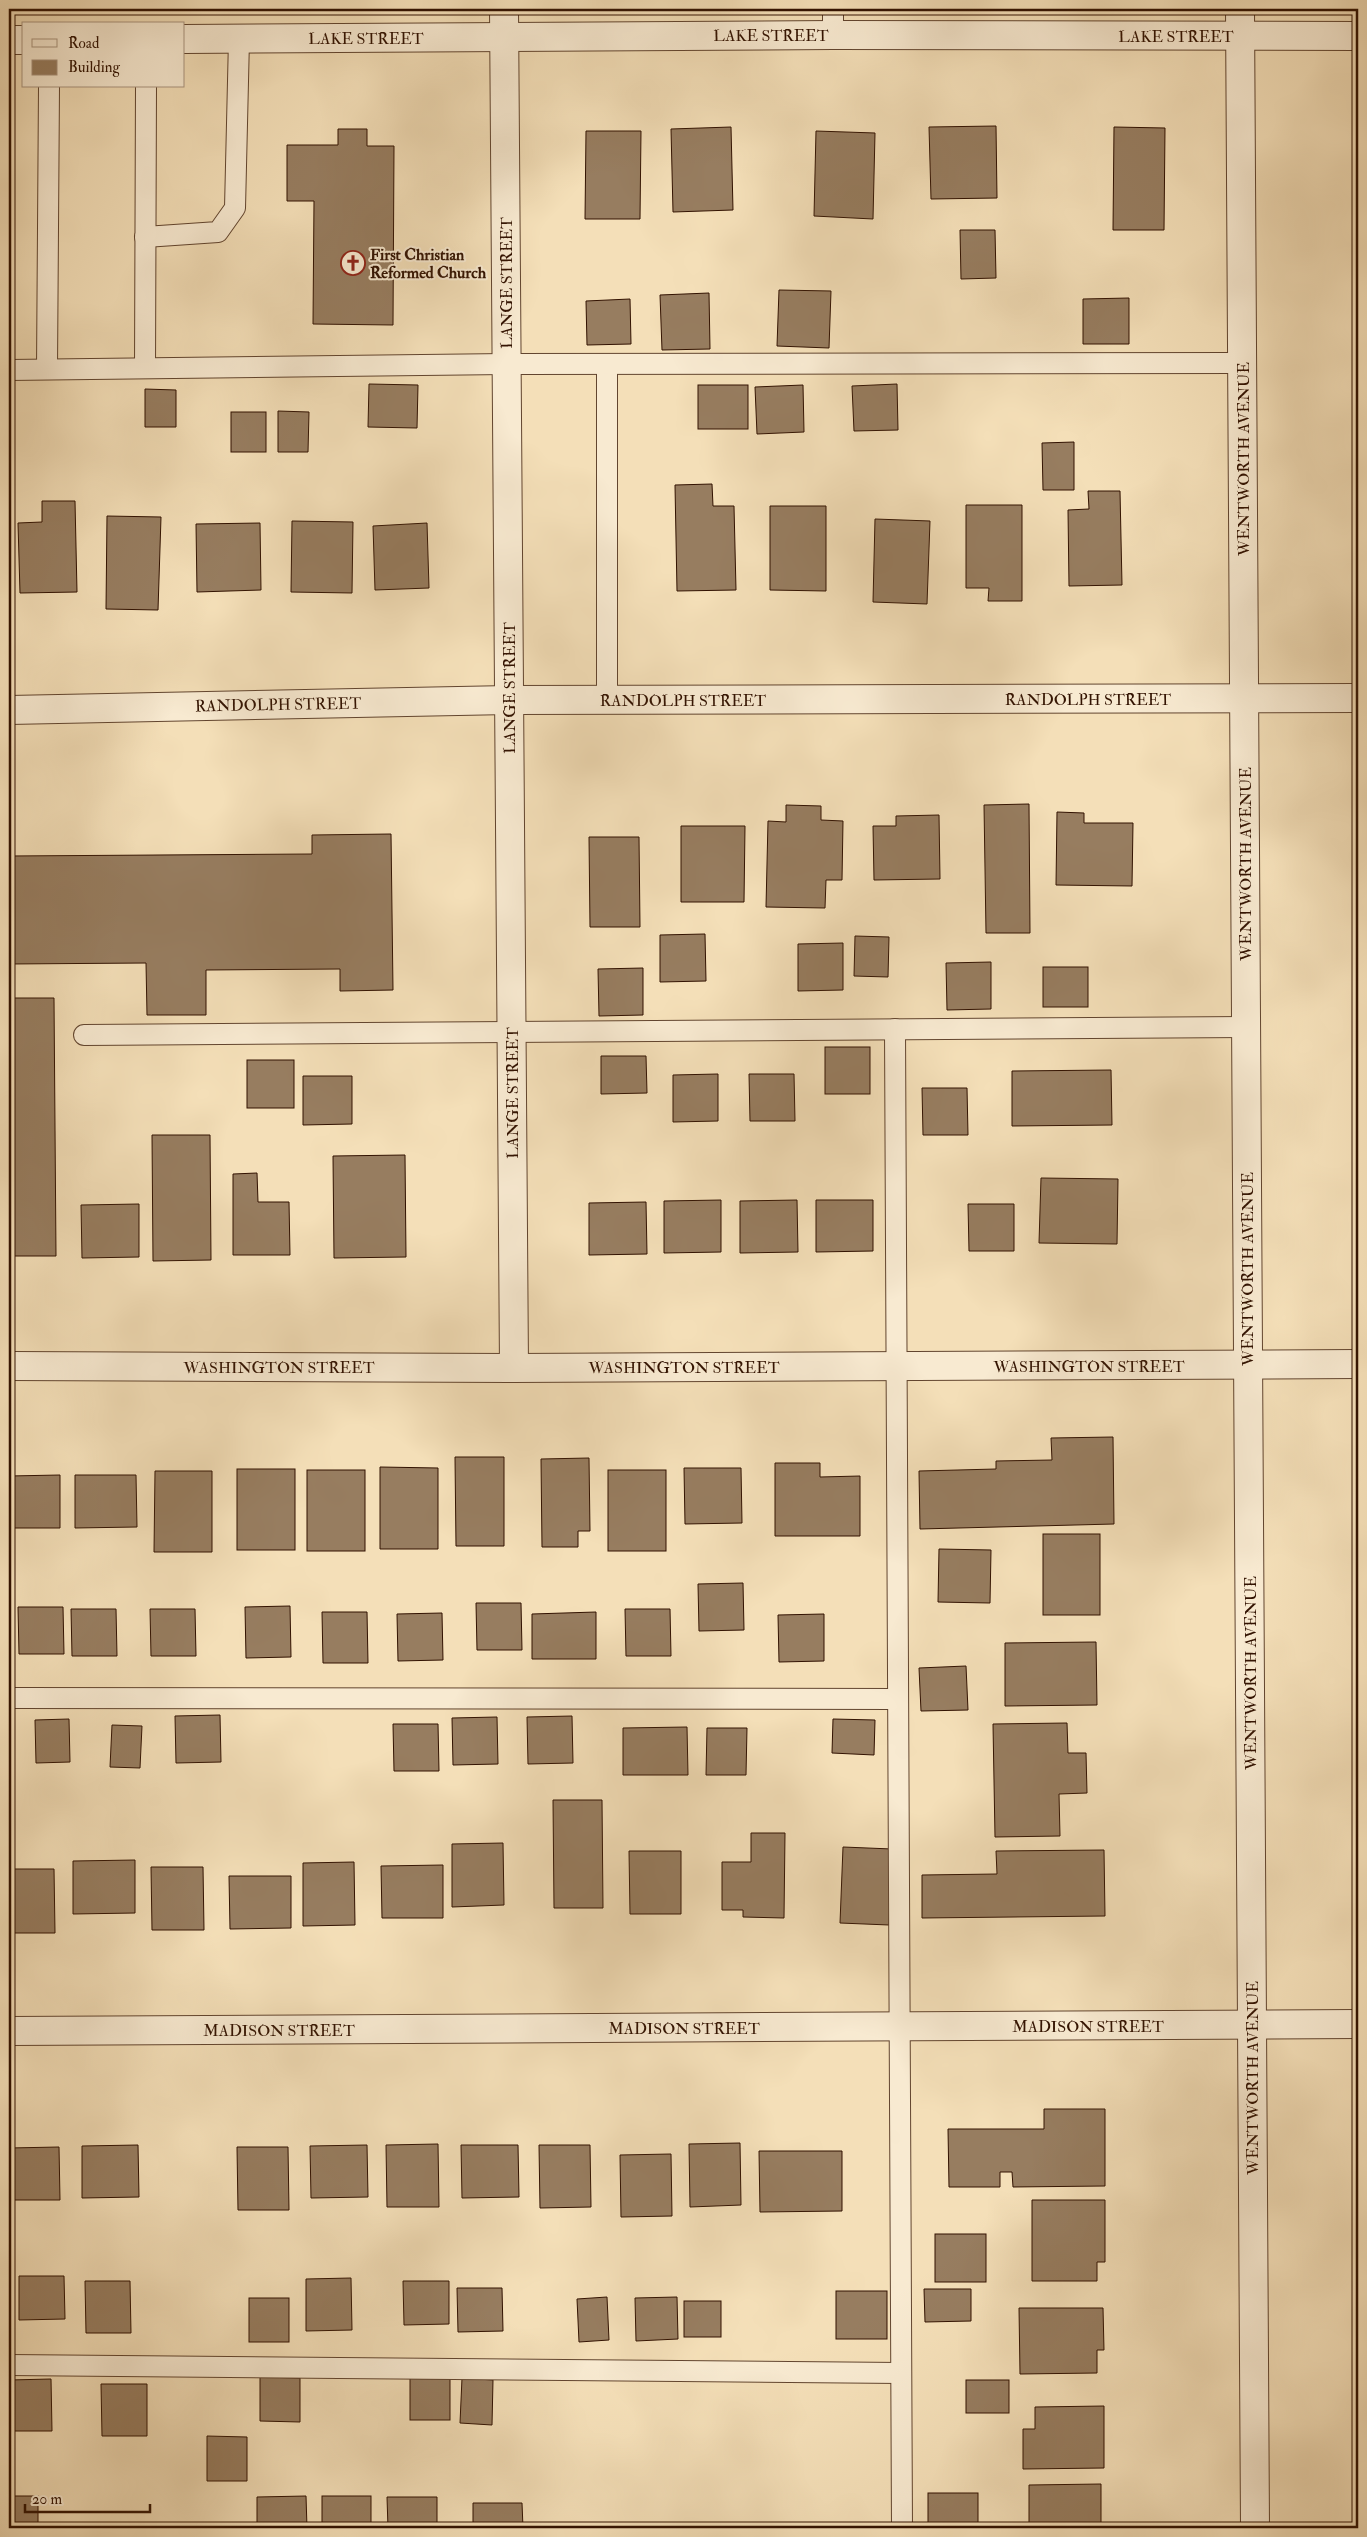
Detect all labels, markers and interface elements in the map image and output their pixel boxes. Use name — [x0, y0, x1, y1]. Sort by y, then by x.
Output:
legend — [22, 22, 185, 88]
street label: LAKE STREET — [713, 26, 829, 46]
street label: LAKE STREET — [1118, 27, 1234, 47]
street label: LAKE STREET — [308, 29, 424, 49]
text: Road — [68, 34, 100, 53]
text: Building — [68, 58, 120, 77]
street label: LANGE STREET — [497, 217, 517, 349]
place label: First Christian Reformed Church — [370, 245, 487, 283]
church icon: First Christian Reformed Church — [340, 250, 366, 276]
street label: WENTWORTH AVENUE — [1234, 362, 1254, 557]
street label: LANGE STREET — [500, 622, 520, 754]
street label: RANDOLPH STREET — [1005, 690, 1171, 710]
street label: RANDOLPH STREET — [600, 691, 766, 711]
street label: RANDOLPH STREET — [195, 694, 362, 716]
street label: WENTWORTH AVENUE — [1236, 767, 1256, 962]
street label: LANGE STREET — [503, 1027, 523, 1159]
street label: WENTWORTH AVENUE — [1238, 1172, 1258, 1367]
street label: WASHINGTON STREET — [992, 1357, 1185, 1377]
street label: WASHINGTON STREET — [182, 1358, 375, 1378]
street label: WASHINGTON STREET — [587, 1358, 780, 1378]
street label: WENTWORTH AVENUE — [1241, 1576, 1261, 1771]
street label: WENTWORTH AVENUE — [1243, 1981, 1263, 2176]
street label: MADISON STREET — [1012, 2017, 1164, 2037]
street label: MADISON STREET — [608, 2019, 760, 2039]
street label: MADISON STREET — [203, 2021, 355, 2041]
scale bar — [25, 2482, 150, 2514]
text: 20 m — [32, 2490, 62, 2509]

